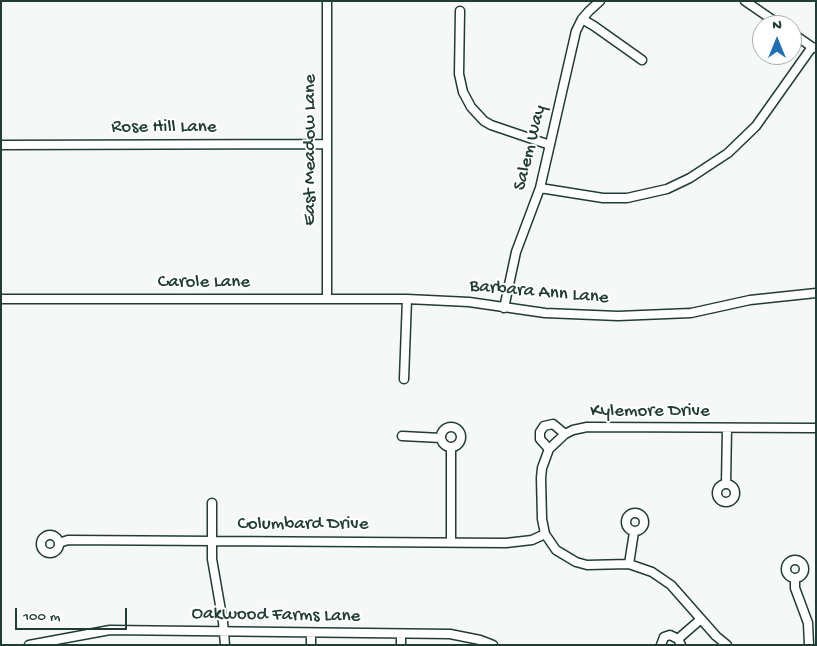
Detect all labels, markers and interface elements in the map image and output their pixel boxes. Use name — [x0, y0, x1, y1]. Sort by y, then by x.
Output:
north arrow — [752, 15, 802, 65]
text: N — [772, 17, 782, 34]
street label: East Meadow Lane — [300, 74, 322, 226]
street label: Salem Way — [509, 103, 553, 193]
street label: Rose Hill Lane — [111, 117, 217, 139]
street label: Carole Lane — [158, 272, 250, 294]
street label: Barbara Ann Lane — [469, 276, 609, 310]
street label: Kylemore Drive — [590, 401, 710, 423]
street label: Columbard Drive — [237, 514, 369, 536]
scale bar — [18, 598, 130, 630]
street label: Oakwood Farms Lane — [191, 603, 361, 629]
text: 100 m — [23, 608, 60, 626]

